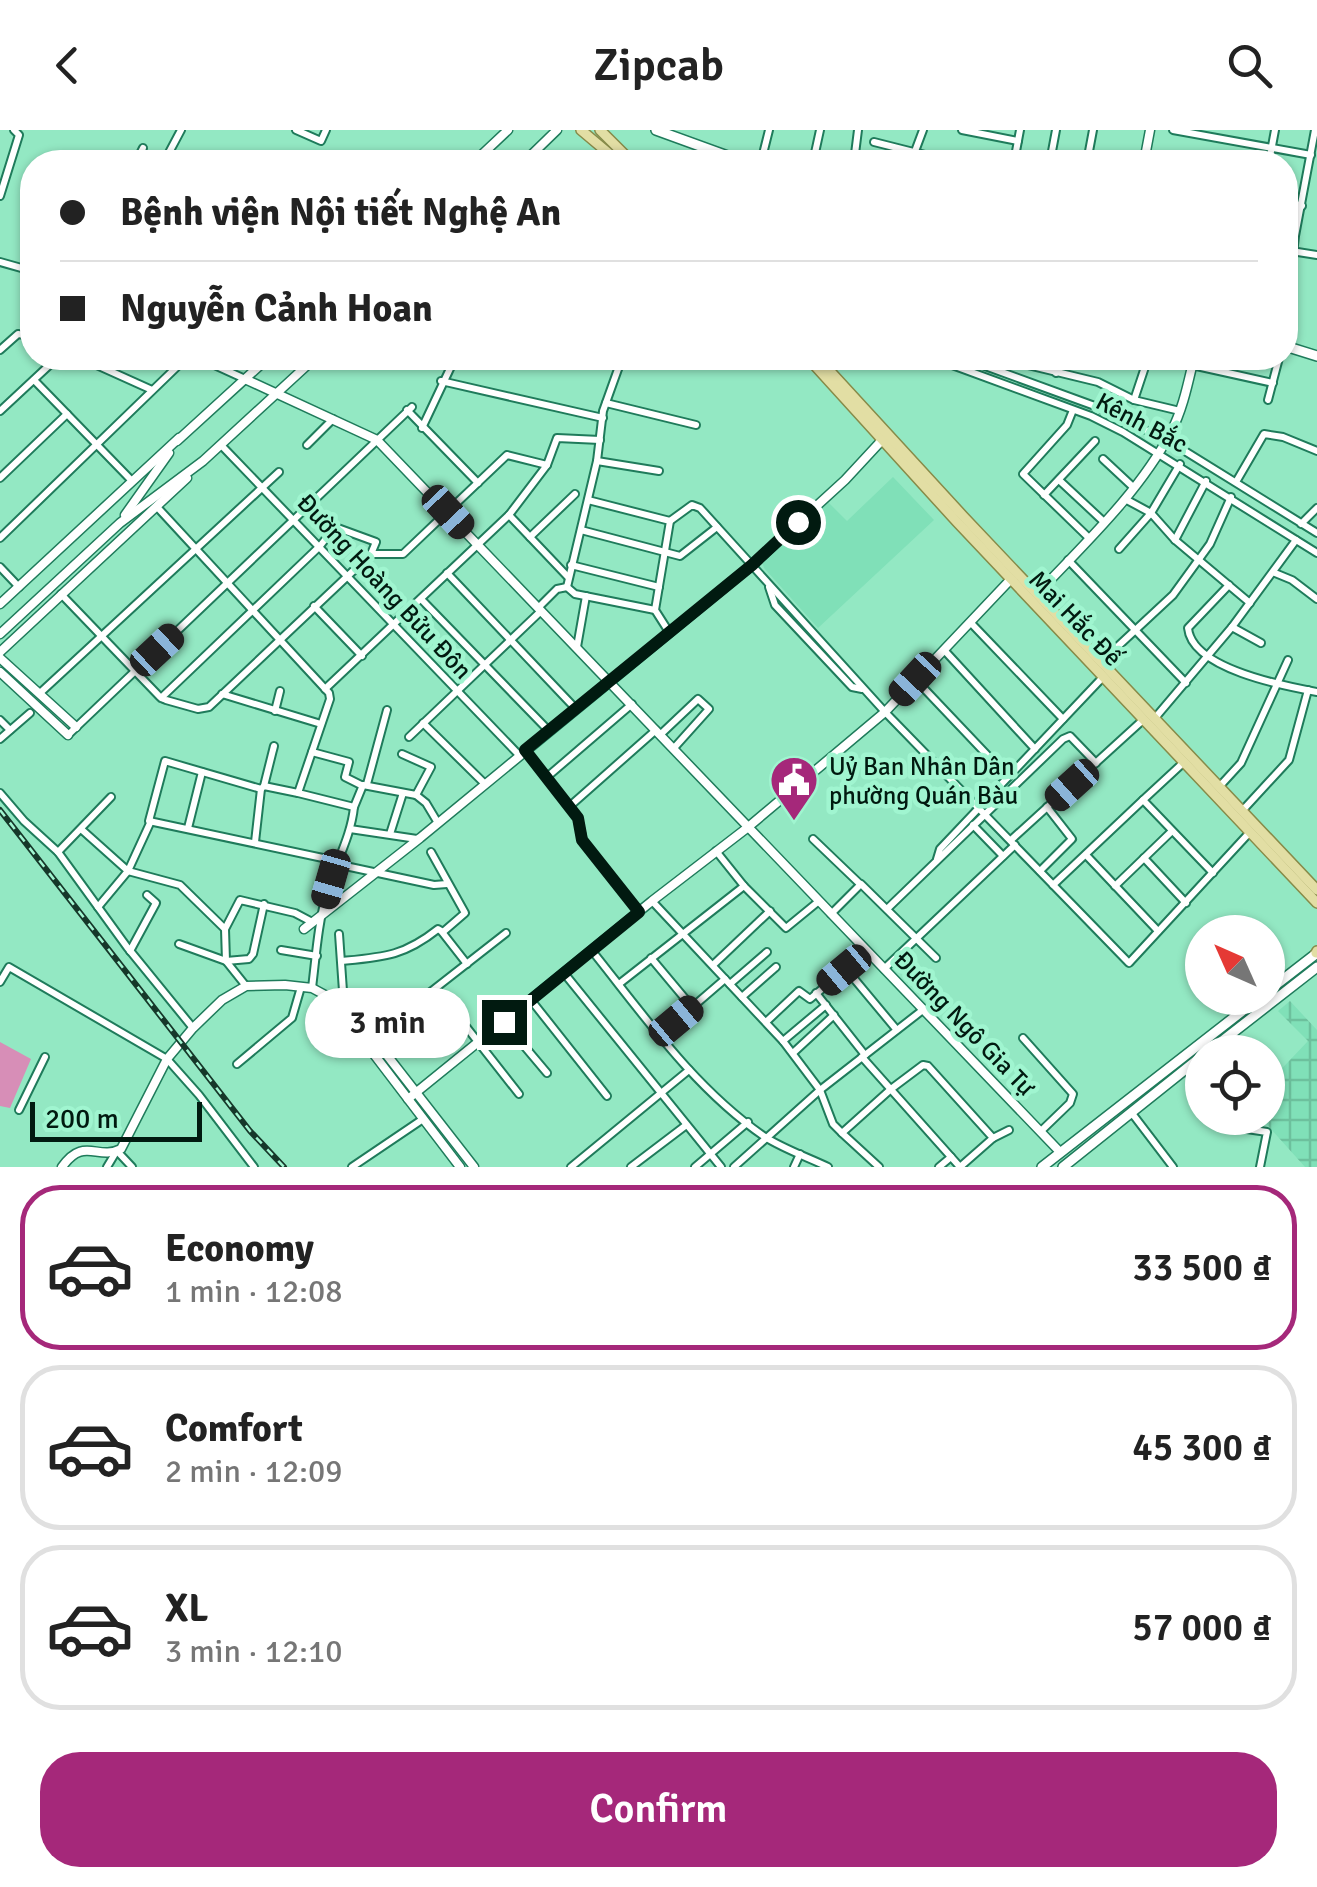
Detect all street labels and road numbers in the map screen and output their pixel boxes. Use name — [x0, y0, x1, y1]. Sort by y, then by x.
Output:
street label: Kênh Bắc — [1091, 385, 1193, 459]
street label: Đường Hoàng Bửu Đôn — [291, 487, 479, 685]
street label: Mai Hắc Đế — [1022, 564, 1129, 673]
street label: Đường Ngô Gia Tự — [888, 944, 1042, 1103]

